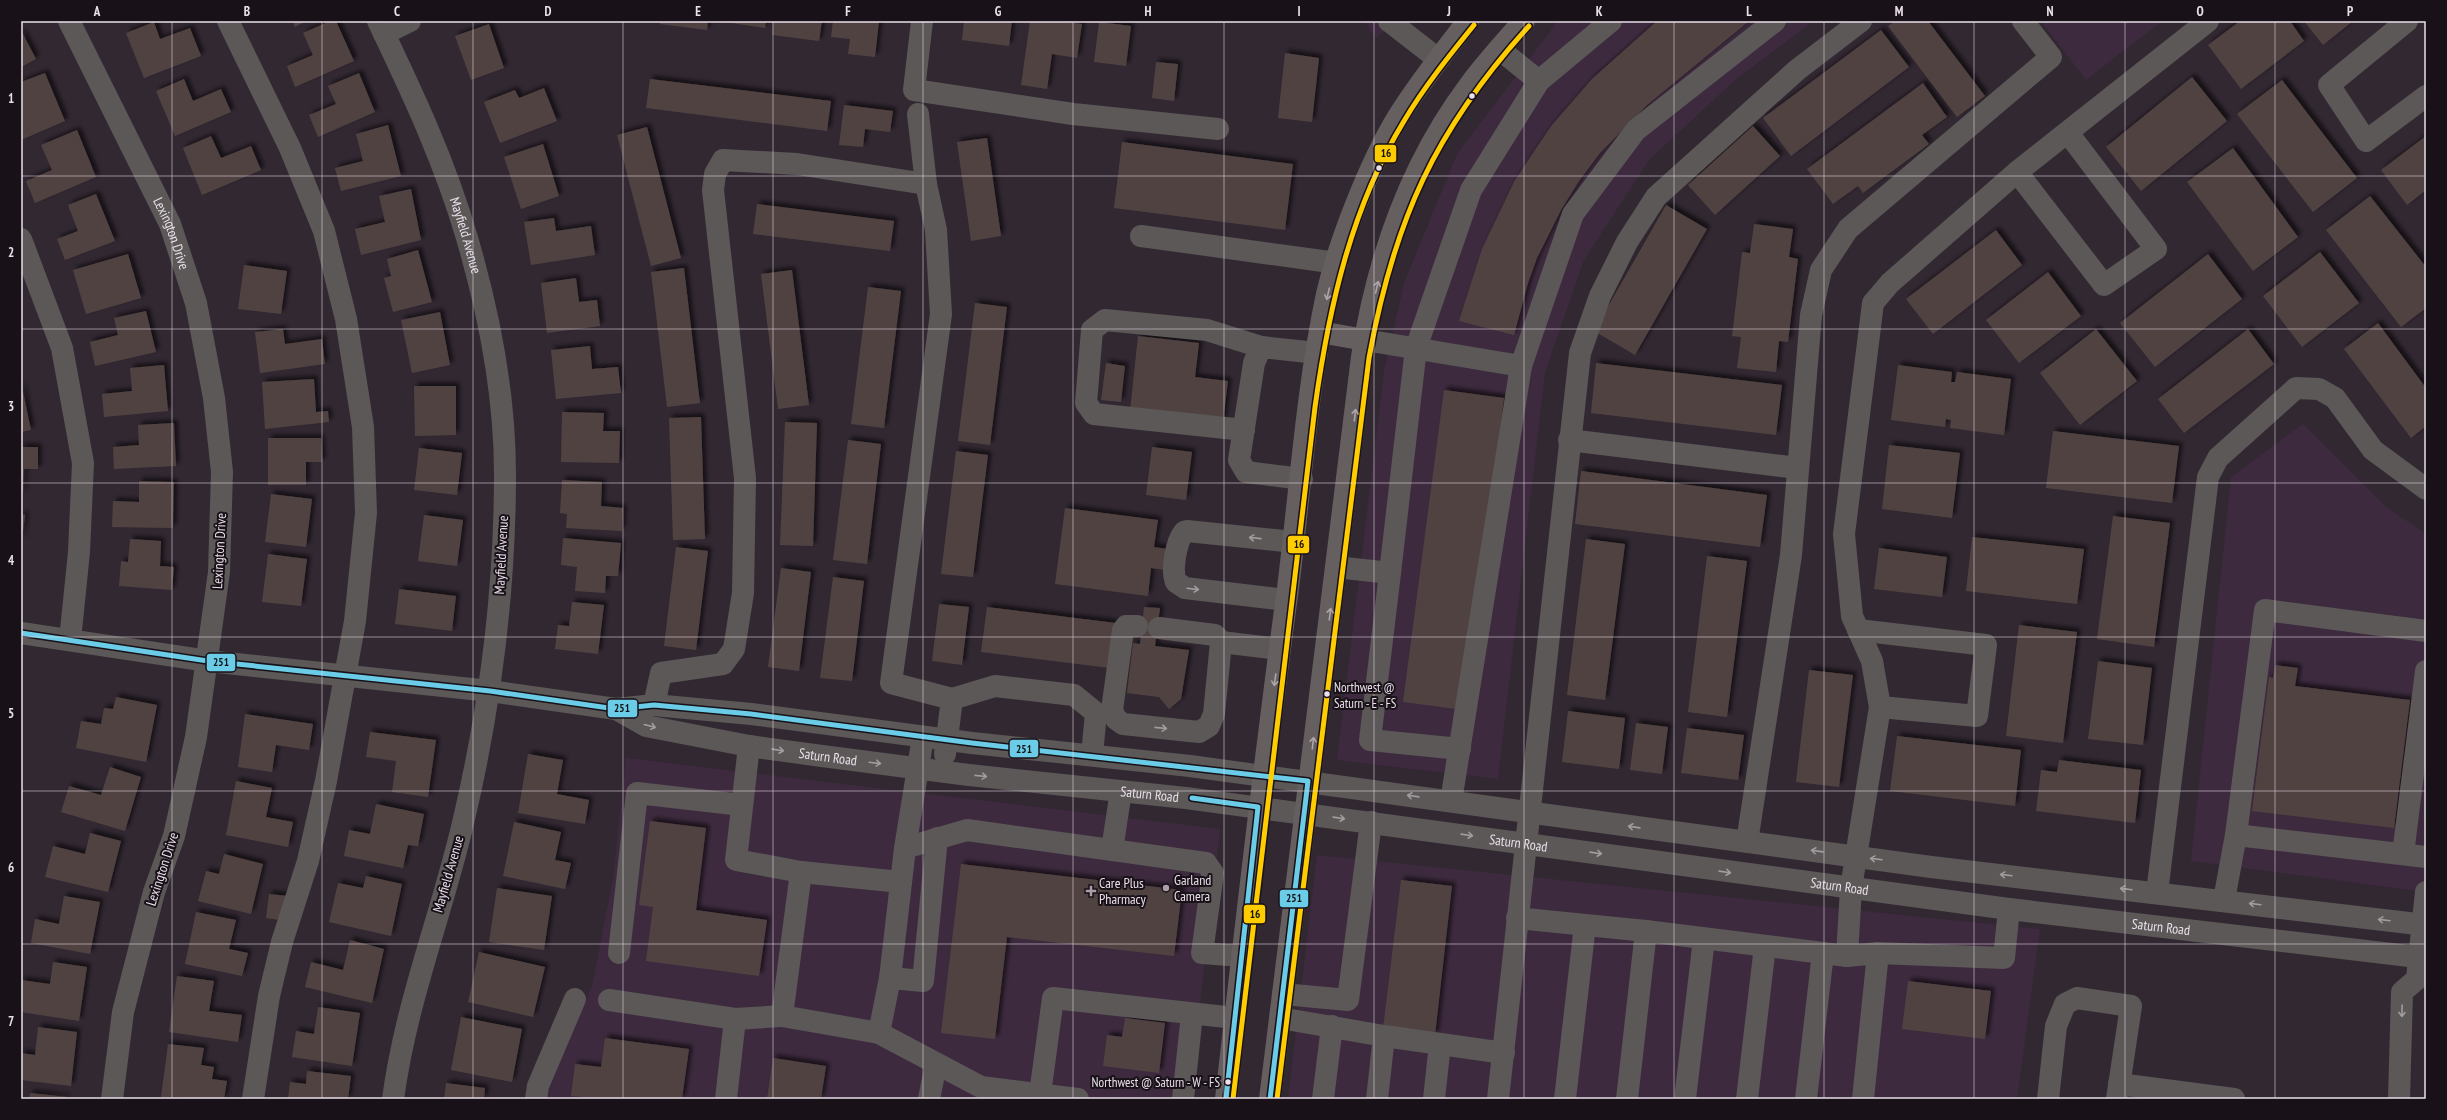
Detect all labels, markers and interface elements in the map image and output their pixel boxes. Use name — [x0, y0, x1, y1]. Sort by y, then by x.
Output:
text: A — [93, 3, 101, 20]
text: B — [244, 3, 250, 20]
text: C — [394, 3, 400, 20]
text: D — [545, 3, 552, 20]
text: E — [695, 3, 701, 20]
text: F — [845, 3, 851, 20]
text: G — [995, 3, 1002, 20]
text: H — [1145, 3, 1152, 20]
text: I — [1297, 3, 1301, 20]
text: J — [1446, 3, 1451, 20]
text: K — [1596, 3, 1603, 20]
text: L — [1746, 3, 1752, 20]
text: M — [1895, 3, 1904, 20]
text: N — [2046, 3, 2054, 20]
text: O — [2196, 3, 2204, 20]
text: P — [2347, 3, 2353, 20]
text: 1 — [8, 90, 14, 107]
unlabelled marker — [1467, 91, 1477, 101]
line badge: 16 — [1374, 144, 1397, 163]
text: 16 — [1381, 146, 1391, 160]
unlabelled marker — [1374, 163, 1384, 173]
street label: Lexington Drive — [149, 194, 193, 272]
street label: Mayfield Avenue — [446, 195, 485, 276]
text: 2 — [8, 244, 14, 261]
one-way arrow — [1373, 281, 1381, 294]
one-way arrow — [1323, 287, 1331, 300]
text: 3 — [8, 398, 14, 415]
one-way arrow — [1351, 409, 1359, 422]
street label: Lexington Drive — [208, 512, 230, 589]
street label: Mayfield Avenue — [490, 515, 512, 595]
one-way arrow — [1249, 534, 1262, 542]
line badge: 16 — [1287, 535, 1310, 554]
text: 16 — [1294, 537, 1304, 551]
text: 4 — [8, 552, 15, 569]
one-way arrow — [1187, 585, 1200, 593]
one-way arrow — [1326, 608, 1334, 621]
line badge: 251 — [206, 653, 236, 672]
text: 251 — [213, 655, 229, 669]
one-way arrow — [1271, 673, 1279, 686]
place label: Northwest @ Saturn - E - FS — [1334, 679, 1397, 712]
marker: Northwest @ Saturn - E - FS — [1322, 689, 1332, 699]
line badge: 251 — [607, 699, 638, 718]
text: 251 — [614, 701, 630, 715]
text: 5 — [8, 705, 14, 722]
one-way arrow — [644, 723, 657, 731]
one-way arrow — [1154, 724, 1167, 732]
one-way arrow — [1309, 737, 1317, 750]
line badge: 251 — [1009, 739, 1039, 758]
text: 251 — [1016, 742, 1032, 756]
street label: Saturn Road — [798, 744, 858, 769]
one-way arrow — [771, 746, 784, 754]
one-way arrow — [868, 759, 881, 767]
one-way arrow — [974, 772, 987, 780]
street label: Saturn Road — [1120, 782, 1180, 806]
one-way arrow — [1407, 792, 1420, 799]
one-way arrow — [1332, 814, 1345, 822]
one-way arrow — [1628, 823, 1641, 831]
street label: Lexington Drive — [142, 830, 182, 908]
street label: Saturn Road — [1488, 830, 1549, 856]
one-way arrow — [1461, 831, 1474, 839]
street label: Mayfield Avenue — [428, 833, 468, 914]
one-way arrow — [1810, 848, 1823, 855]
one-way arrow — [1589, 849, 1602, 857]
one-way arrow — [1870, 856, 1883, 863]
text: 6 — [8, 859, 14, 876]
one-way arrow — [1718, 868, 1731, 875]
place label: Garland Camera — [1174, 871, 1211, 905]
one-way arrow — [1999, 871, 2012, 879]
street label: Saturn Road — [1809, 873, 1870, 899]
place label: Care Plus Pharmacy — [1099, 874, 1146, 908]
marker: Garland Camera — [1161, 883, 1171, 893]
one-way arrow — [2120, 885, 2133, 893]
marker: Care Plus Pharmacy — [1086, 886, 1096, 896]
line badge: 251 — [1279, 889, 1309, 908]
text: 251 — [1286, 891, 1302, 905]
one-way arrow — [2249, 900, 2262, 908]
line badge: 16 — [1243, 904, 1266, 924]
text: 16 — [1250, 907, 1260, 921]
street label: Saturn Road — [2131, 915, 2191, 939]
one-way arrow — [2378, 916, 2391, 924]
one-way arrow — [2398, 1004, 2406, 1017]
text: 7 — [8, 1013, 14, 1030]
place label: Northwest @ Saturn - W - FS — [1092, 1074, 1220, 1091]
marker: Northwest @ Saturn - W - FS — [1223, 1077, 1233, 1087]

